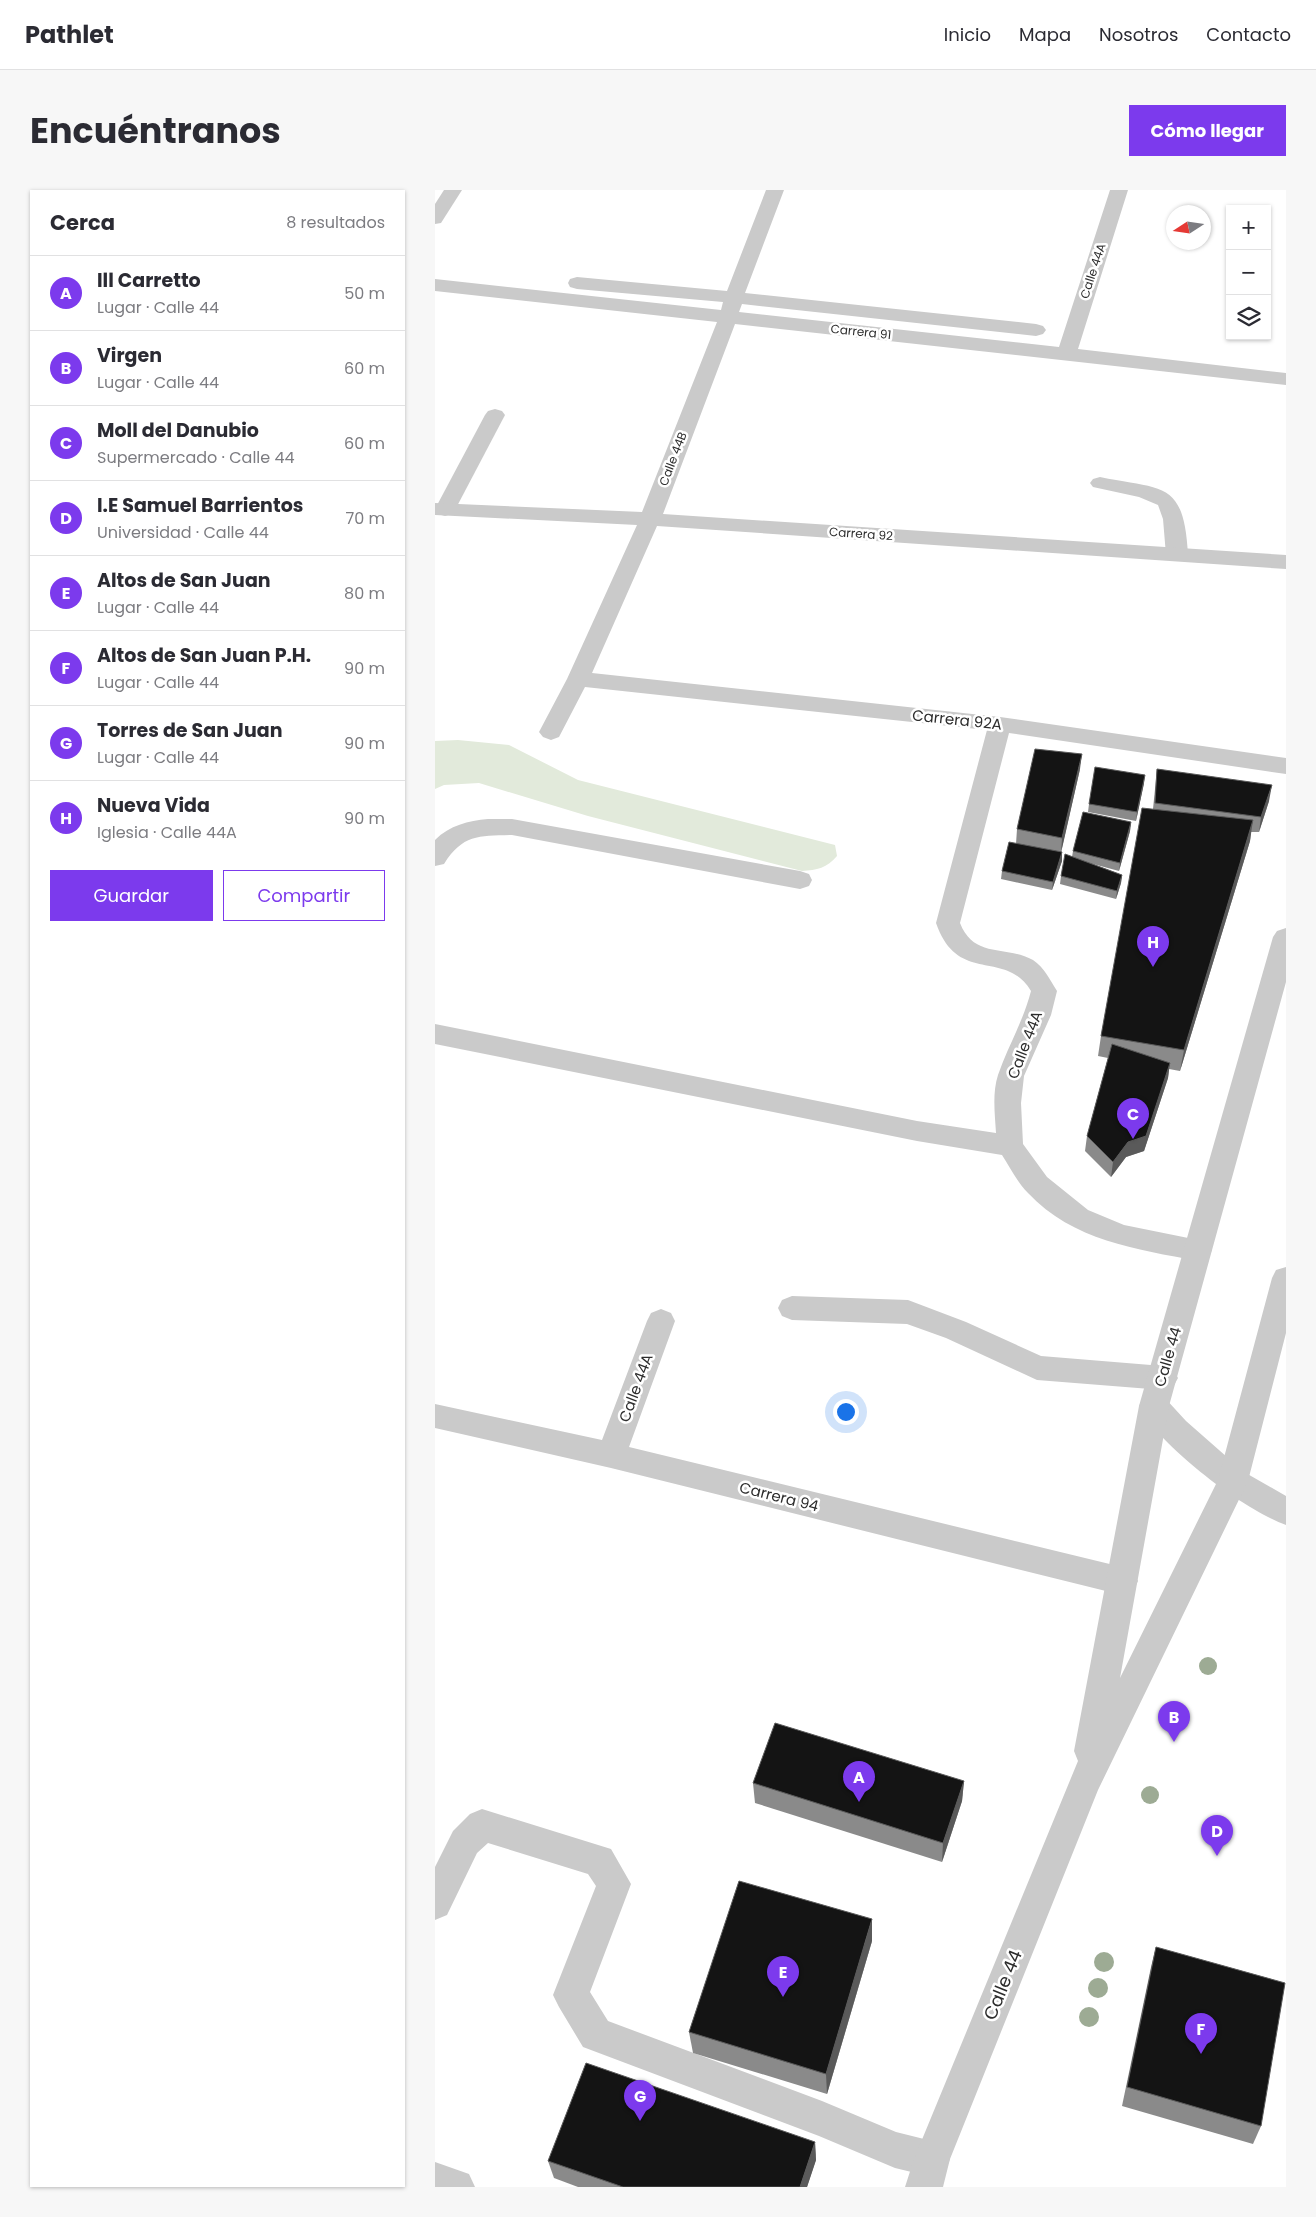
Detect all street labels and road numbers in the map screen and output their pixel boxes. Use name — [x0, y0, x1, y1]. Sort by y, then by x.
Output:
street label: Calle 44A — [1076, 241, 1109, 301]
street label: Carrera 91 — [830, 320, 892, 343]
street label: Calle 44B — [654, 429, 691, 488]
street label: Carrera 92 — [829, 523, 894, 544]
street label: Carrera 92A — [911, 704, 1003, 735]
street label: Calle 44A — [1002, 1008, 1047, 1082]
street label: Calle 44 — [1149, 1325, 1186, 1389]
street label: Calle 44A — [613, 1351, 658, 1425]
street label: Carrera 94 — [737, 1477, 821, 1516]
street label: Calle 44 — [977, 1946, 1028, 2024]

